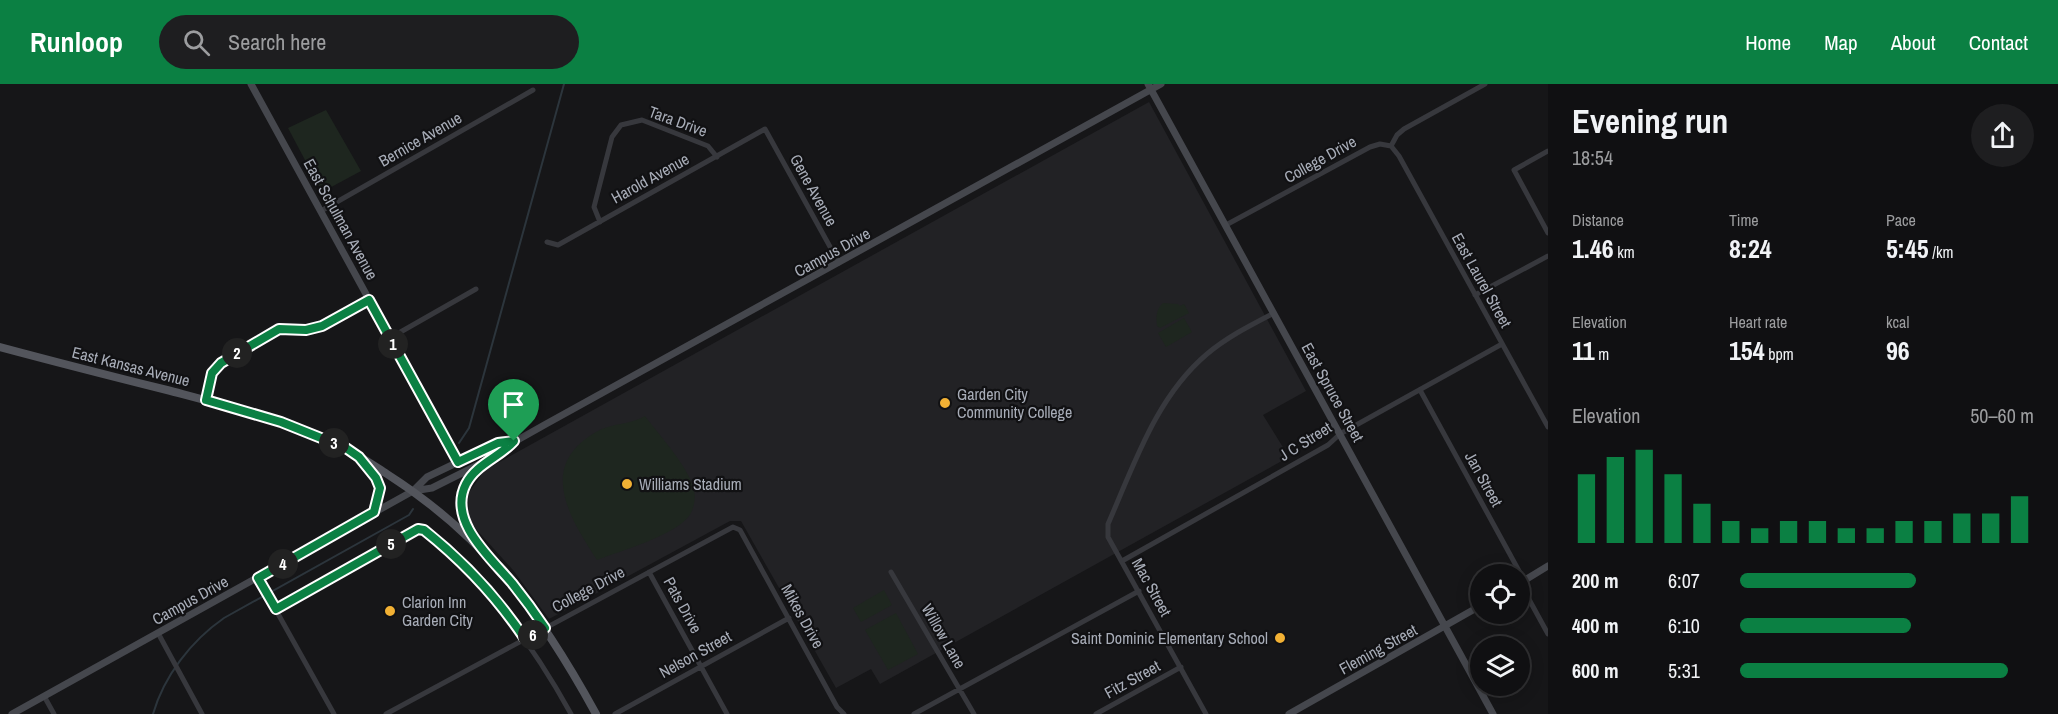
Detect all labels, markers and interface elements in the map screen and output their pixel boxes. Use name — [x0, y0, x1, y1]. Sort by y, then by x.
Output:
search box — [159, 15, 579, 69]
text: Runloop — [30, 23, 123, 61]
icon: search — [180, 26, 213, 59]
text: Search here — [228, 27, 326, 57]
text: Home — [1745, 28, 1791, 57]
text: Map — [1824, 28, 1858, 57]
text: About — [1891, 28, 1936, 57]
text: Contact — [1969, 28, 2028, 57]
text: Evening run — [1572, 99, 1728, 143]
street label: Tara Drive — [646, 100, 710, 142]
button: share — [1971, 104, 2034, 167]
street label: Bernice Avenue — [374, 106, 466, 172]
street label: College Drive — [1280, 130, 1360, 188]
text: 18:54 — [1572, 144, 1613, 171]
street label: Harold Avenue — [607, 148, 693, 208]
street label: Gene Avenue — [785, 150, 843, 230]
street label: East Schulman Avenue — [299, 154, 383, 284]
text: Distance — [1572, 209, 1624, 231]
text: Time — [1729, 209, 1759, 231]
text: Pace — [1886, 209, 1916, 231]
street label: Campus Drive — [790, 222, 874, 282]
street label: East Laurel Street — [1447, 229, 1517, 332]
text: 1.46 — [1572, 231, 1614, 266]
text: 8:24 — [1729, 231, 1772, 266]
text: 5:45 — [1886, 231, 1929, 266]
text: km — [1614, 241, 1635, 263]
text: /km — [1929, 241, 1953, 263]
text: Elevation — [1572, 311, 1627, 333]
text: Heart rate — [1729, 311, 1787, 333]
text: kcal — [1886, 311, 1909, 333]
pin: 1 — [378, 329, 408, 359]
text: 1 — [389, 333, 397, 355]
text: 11 — [1572, 333, 1595, 368]
text: 154 — [1729, 333, 1765, 368]
text: 96 — [1886, 333, 1910, 368]
pin: 2 — [222, 338, 252, 368]
street label: East Spruce Street — [1297, 339, 1369, 446]
street label: East Kansas Avenue — [70, 341, 192, 391]
text: 2 — [233, 342, 241, 364]
text: m — [1595, 343, 1609, 365]
text: bpm — [1765, 343, 1794, 365]
pin — [488, 379, 539, 441]
place label: Garden City Community College — [957, 383, 1072, 423]
icon: arrive — [497, 388, 530, 421]
marker: Garden City Community College — [938, 396, 952, 410]
text: Elevation — [1572, 402, 1640, 429]
text: 50–60 m — [1970, 402, 2034, 429]
street label: J C Street — [1274, 416, 1336, 466]
pin: 3 — [319, 428, 349, 458]
text: 3 — [330, 432, 338, 454]
street label: Jan Street — [1460, 448, 1508, 511]
place label: Williams Stadium — [639, 473, 742, 495]
marker: Williams Stadium — [620, 477, 634, 491]
pin: 5 — [376, 529, 406, 559]
text: 5 — [387, 533, 395, 555]
pin: 4 — [268, 549, 298, 579]
text: 4 — [279, 553, 287, 575]
street label: Mac Street — [1127, 554, 1177, 620]
street label: College Drive — [548, 561, 628, 617]
map controls — [1470, 564, 1530, 696]
button: locate — [1470, 564, 1530, 624]
text: 200 m — [1572, 567, 1619, 594]
text: 6:07 — [1668, 567, 1700, 594]
street label: Campus Drive — [148, 570, 232, 630]
street label: Pats Drive — [659, 573, 707, 637]
street label: Mikes Drive — [776, 580, 830, 652]
place label: Clarion Inn Garden City — [402, 591, 473, 631]
street label: Willow Lane — [917, 600, 971, 672]
marker: Clarion Inn Garden City — [383, 604, 397, 618]
text: 400 m — [1572, 612, 1619, 639]
text: 6:10 — [1668, 612, 1700, 639]
street label: Fleming Street — [1335, 618, 1421, 679]
pin: 6 — [518, 620, 548, 650]
text: 6 — [529, 624, 537, 646]
street label: Nelson Street — [655, 625, 735, 683]
place label: Saint Dominic Elementary School — [1071, 627, 1268, 649]
marker: Saint Dominic Elementary School — [1273, 631, 1287, 645]
button: layers — [1470, 636, 1530, 696]
street label: Fitz Street — [1100, 655, 1164, 703]
text: 600 m — [1572, 657, 1619, 684]
text: 5:31 — [1668, 657, 1700, 684]

